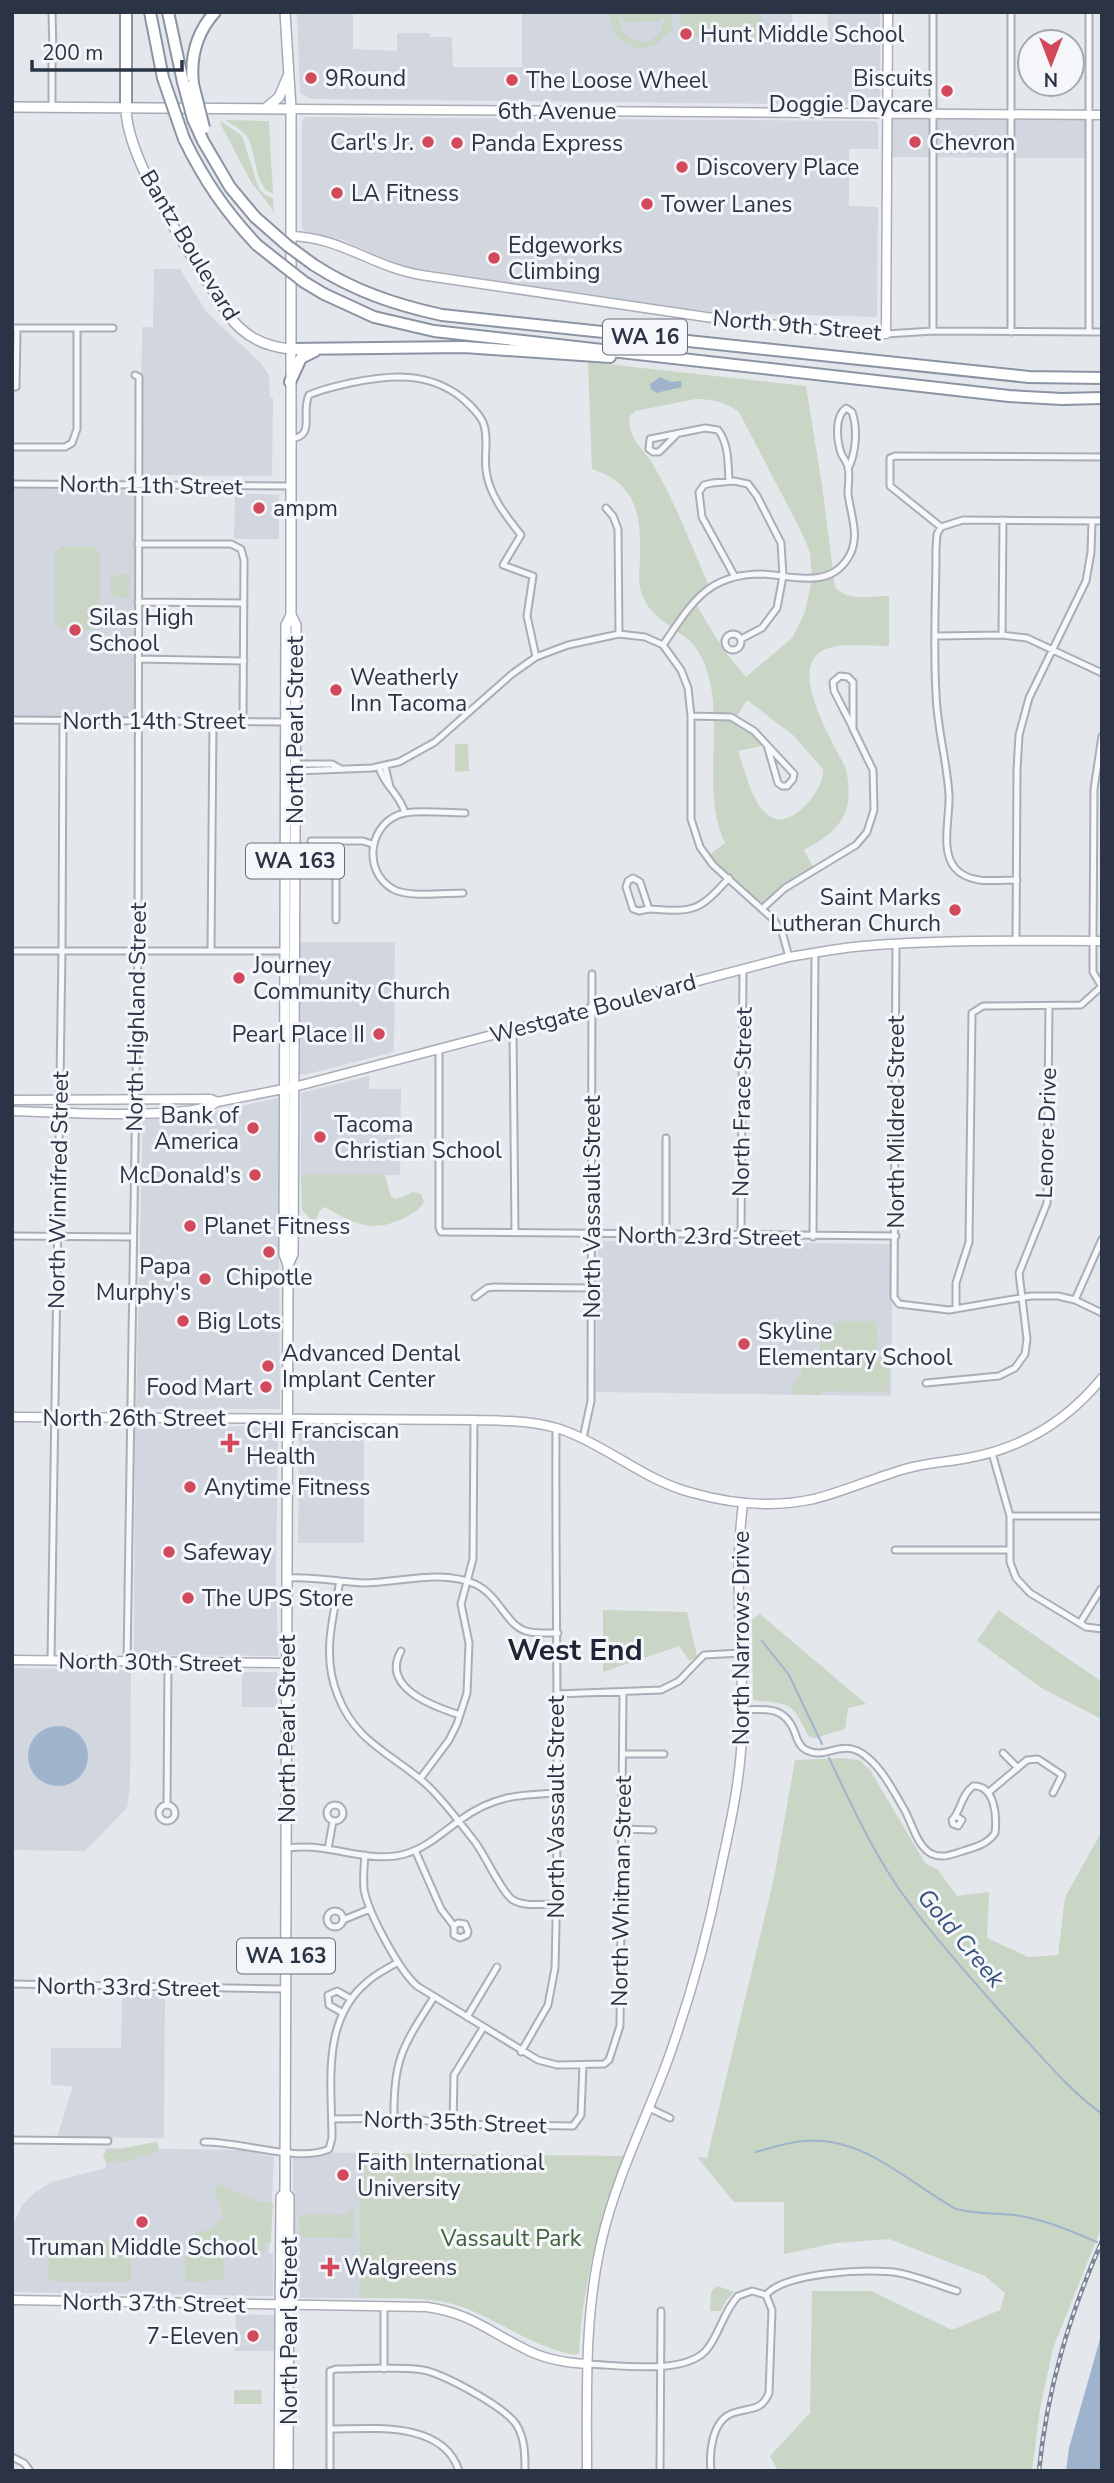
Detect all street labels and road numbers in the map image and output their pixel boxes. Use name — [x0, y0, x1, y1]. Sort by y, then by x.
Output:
street label: 6th Avenue — [497, 96, 617, 127]
street label: Bantz Boulevard — [132, 164, 247, 326]
street label: North 9th Street — [711, 303, 884, 348]
road number: WA 16 — [603, 320, 687, 354]
street label: North 11th Street — [59, 468, 244, 503]
street label: North Pearl Street — [280, 635, 311, 824]
street label: North 14th Street — [62, 706, 246, 737]
road number: WA 163 — [246, 844, 344, 878]
street label: North Highland Street — [119, 901, 154, 1132]
street label: Westgate Boulevard — [487, 966, 700, 1051]
street label: North Frace Street — [725, 1006, 760, 1197]
street label: North Mildred Street — [881, 1014, 912, 1229]
street label: Lenore Drive — [1029, 1067, 1064, 1199]
street label: North Winnifred Street — [41, 1070, 76, 1309]
street label: North Vassault Street — [577, 1095, 608, 1318]
street label: North 23rd Street — [617, 1219, 802, 1254]
street label: North 26th Street — [42, 1403, 226, 1434]
street label: North Narrows Drive — [726, 1531, 757, 1745]
street label: North Pearl Street — [272, 1634, 303, 1823]
street label: North 30th Street — [58, 1645, 243, 1680]
street label: North Vassault Street — [541, 1695, 572, 1918]
street label: North Whitman Street — [604, 1774, 639, 2007]
road number: WA 163 — [237, 1938, 335, 1974]
street label: North 33rd Street — [36, 1970, 221, 2005]
street label: North 35th Street — [363, 2104, 548, 2141]
street label: North Pearl Street — [274, 2236, 305, 2425]
street label: North 37th Street — [62, 2286, 247, 2321]

